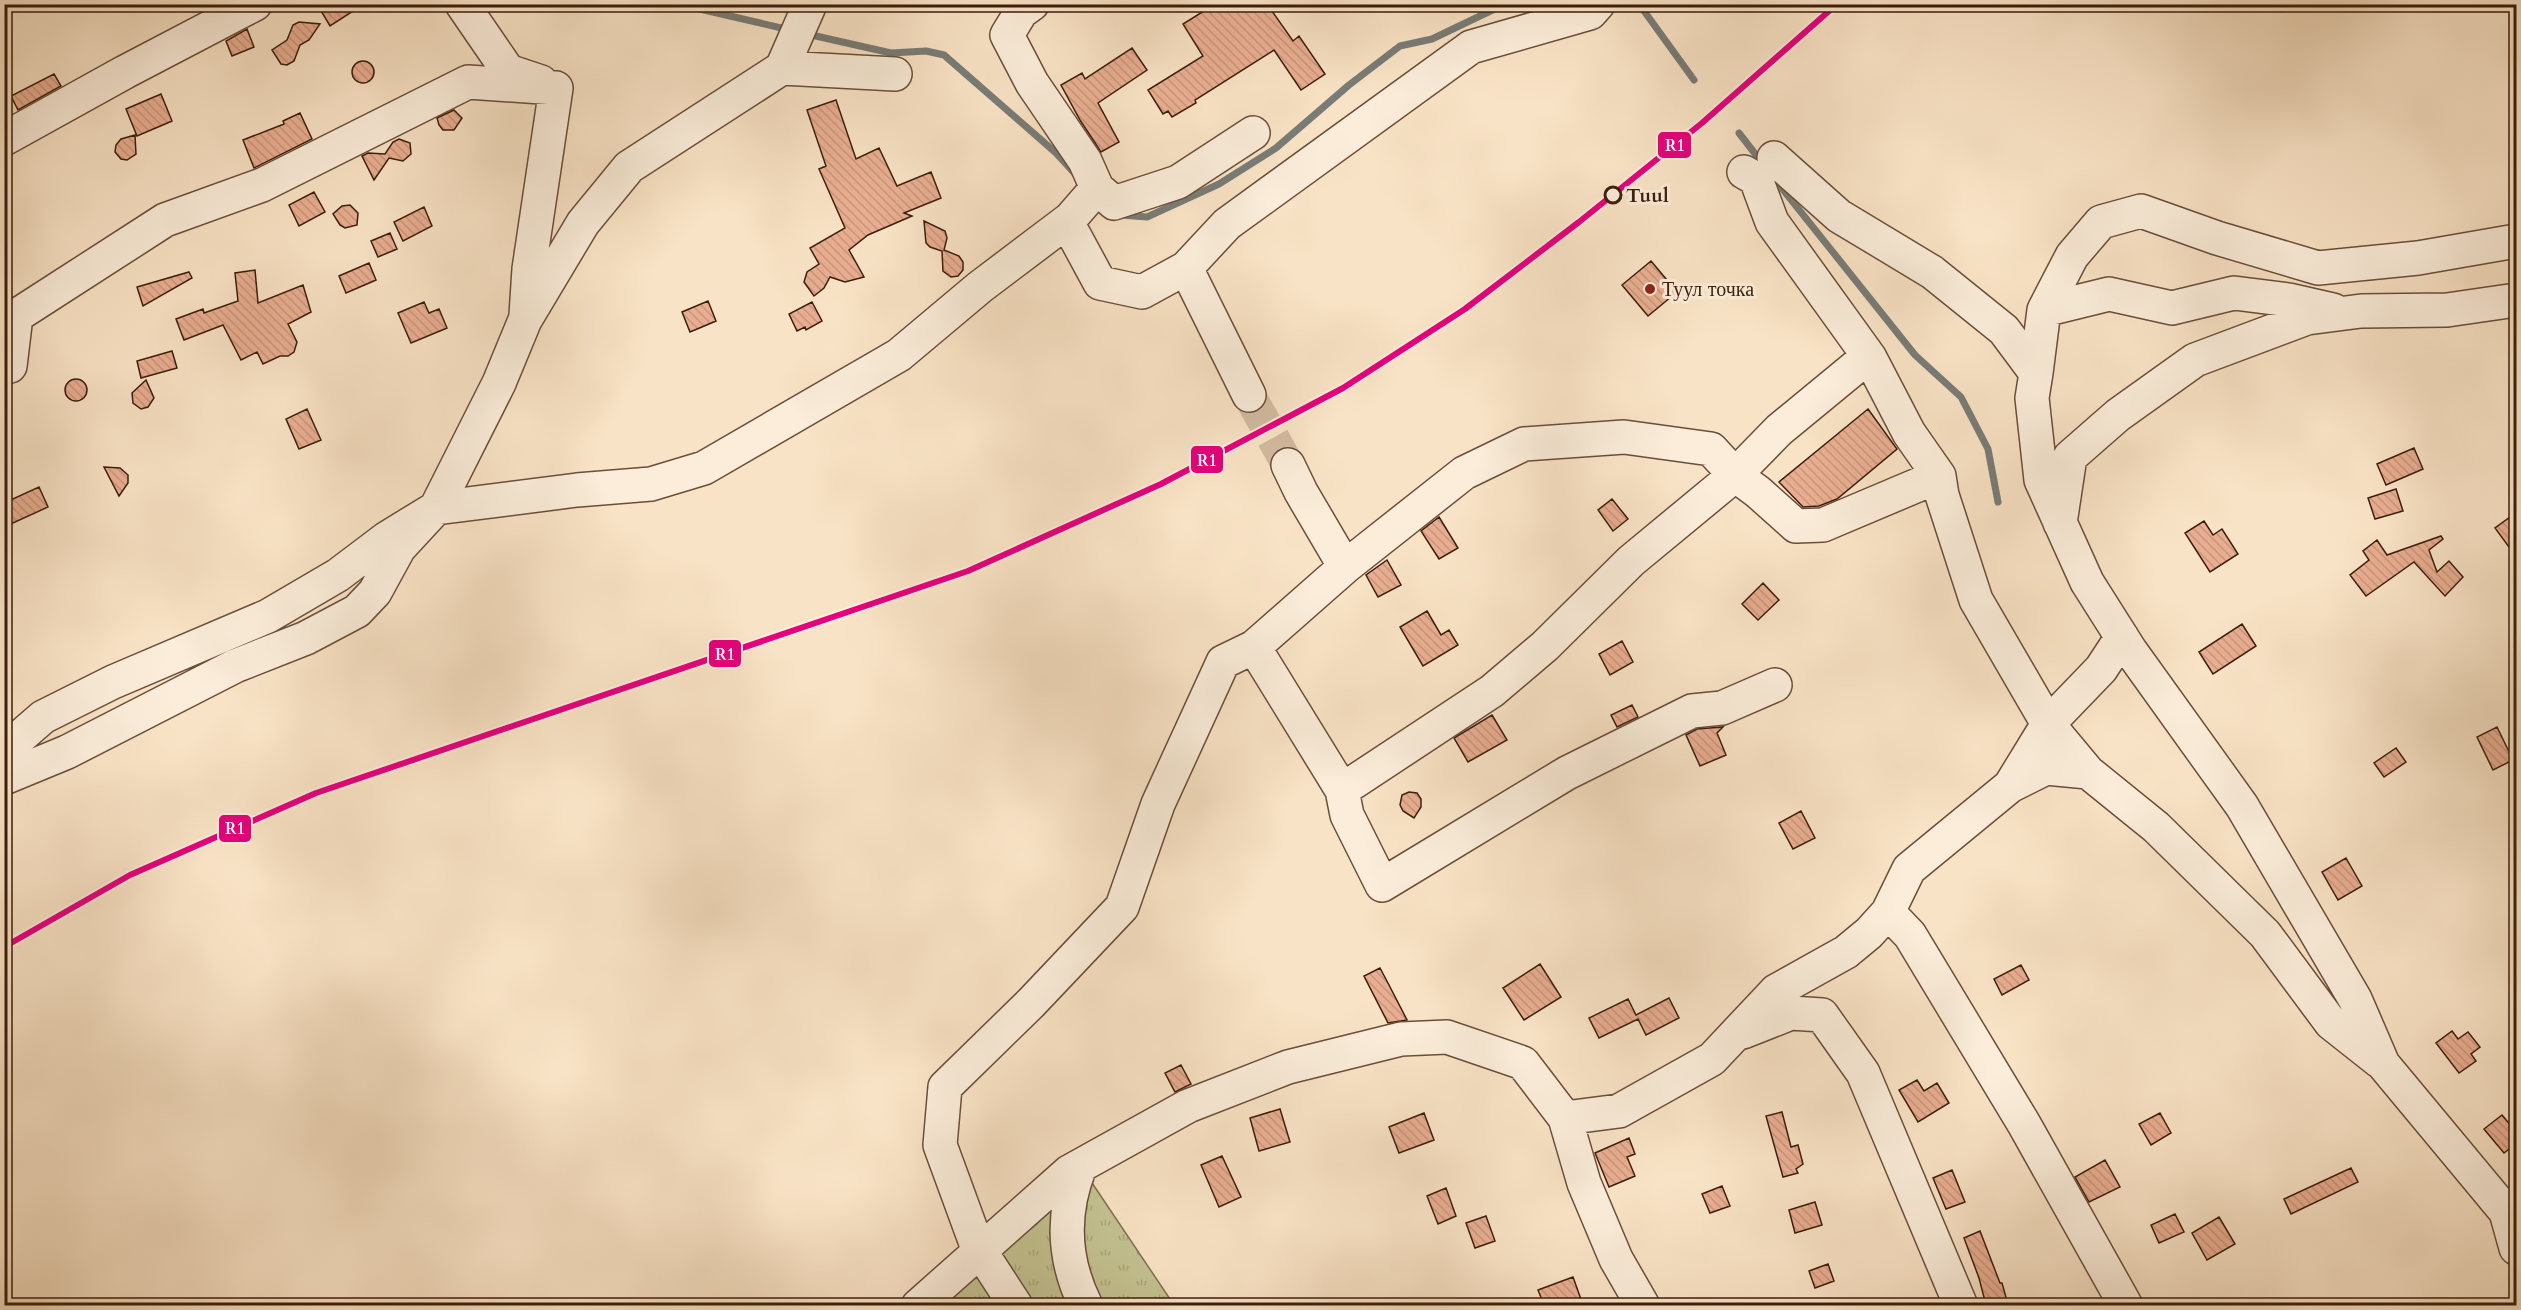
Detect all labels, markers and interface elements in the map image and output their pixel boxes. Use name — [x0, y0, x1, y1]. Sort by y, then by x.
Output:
line badge: R1 — [1657, 131, 1692, 159]
text: R1 — [1665, 135, 1685, 157]
place label: Tuul — [1626, 182, 1669, 209]
marker: Tuul — [1604, 186, 1622, 204]
place label: Туул точка — [1662, 276, 1754, 303]
marker: Туул точка — [1643, 282, 1657, 296]
line badge: R1 — [1190, 445, 1224, 474]
text: R1 — [1197, 450, 1217, 472]
line badge: R1 — [708, 639, 742, 668]
text: R1 — [715, 644, 735, 666]
line badge: R1 — [218, 814, 252, 843]
text: R1 — [225, 818, 245, 840]

